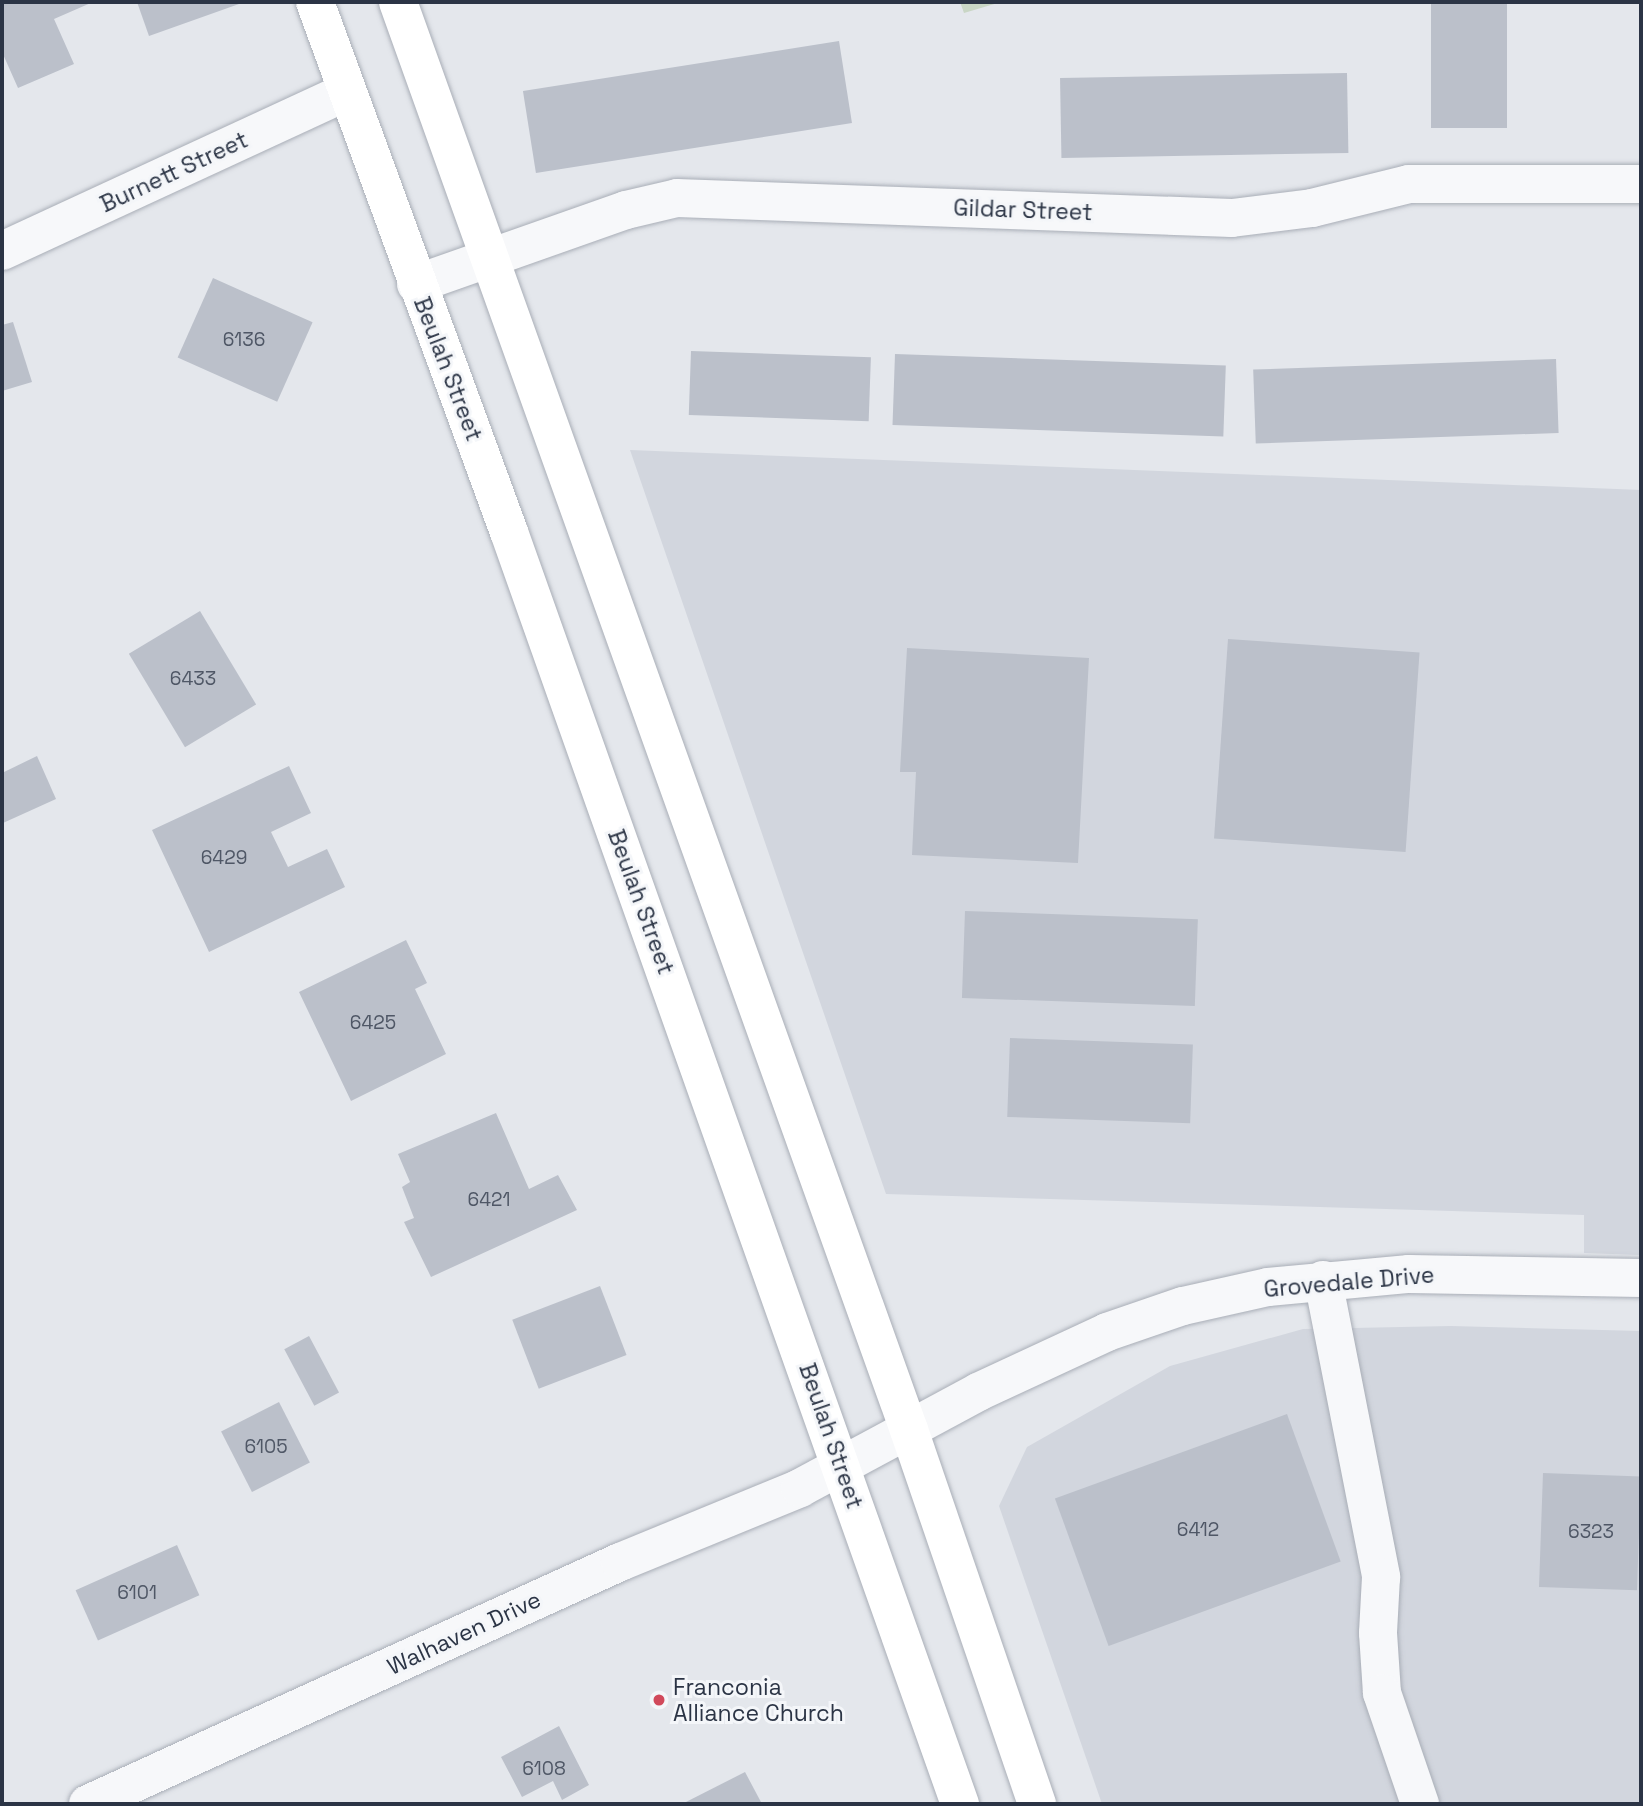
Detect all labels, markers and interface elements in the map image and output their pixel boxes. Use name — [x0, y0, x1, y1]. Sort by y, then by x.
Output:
street label: Burnett Street — [96, 126, 252, 218]
street label: Gildar Street — [953, 194, 1093, 226]
street label: Beulah Street — [408, 293, 488, 445]
house number: 6136 — [223, 329, 265, 351]
house number: 6433 — [170, 668, 216, 690]
street label: Beulah Street — [602, 826, 680, 978]
house number: 6429 — [201, 847, 247, 869]
house number: 6425 — [350, 1012, 396, 1034]
house number: 6421 — [468, 1189, 510, 1211]
street label: Grovedale Drive — [1263, 1261, 1435, 1303]
street label: Beulah Street — [793, 1360, 869, 1512]
house number: 6105 — [244, 1436, 288, 1458]
house number: 6412 — [1177, 1519, 1219, 1541]
house number: 6323 — [1568, 1521, 1614, 1543]
house number: 6101 — [117, 1582, 157, 1604]
street label: Walhaven Drive — [383, 1585, 545, 1681]
place label: Franconia Alliance Church — [673, 1673, 844, 1727]
marker: Franconia Alliance Church — [651, 1692, 667, 1708]
house number: 6108 — [522, 1758, 566, 1780]

